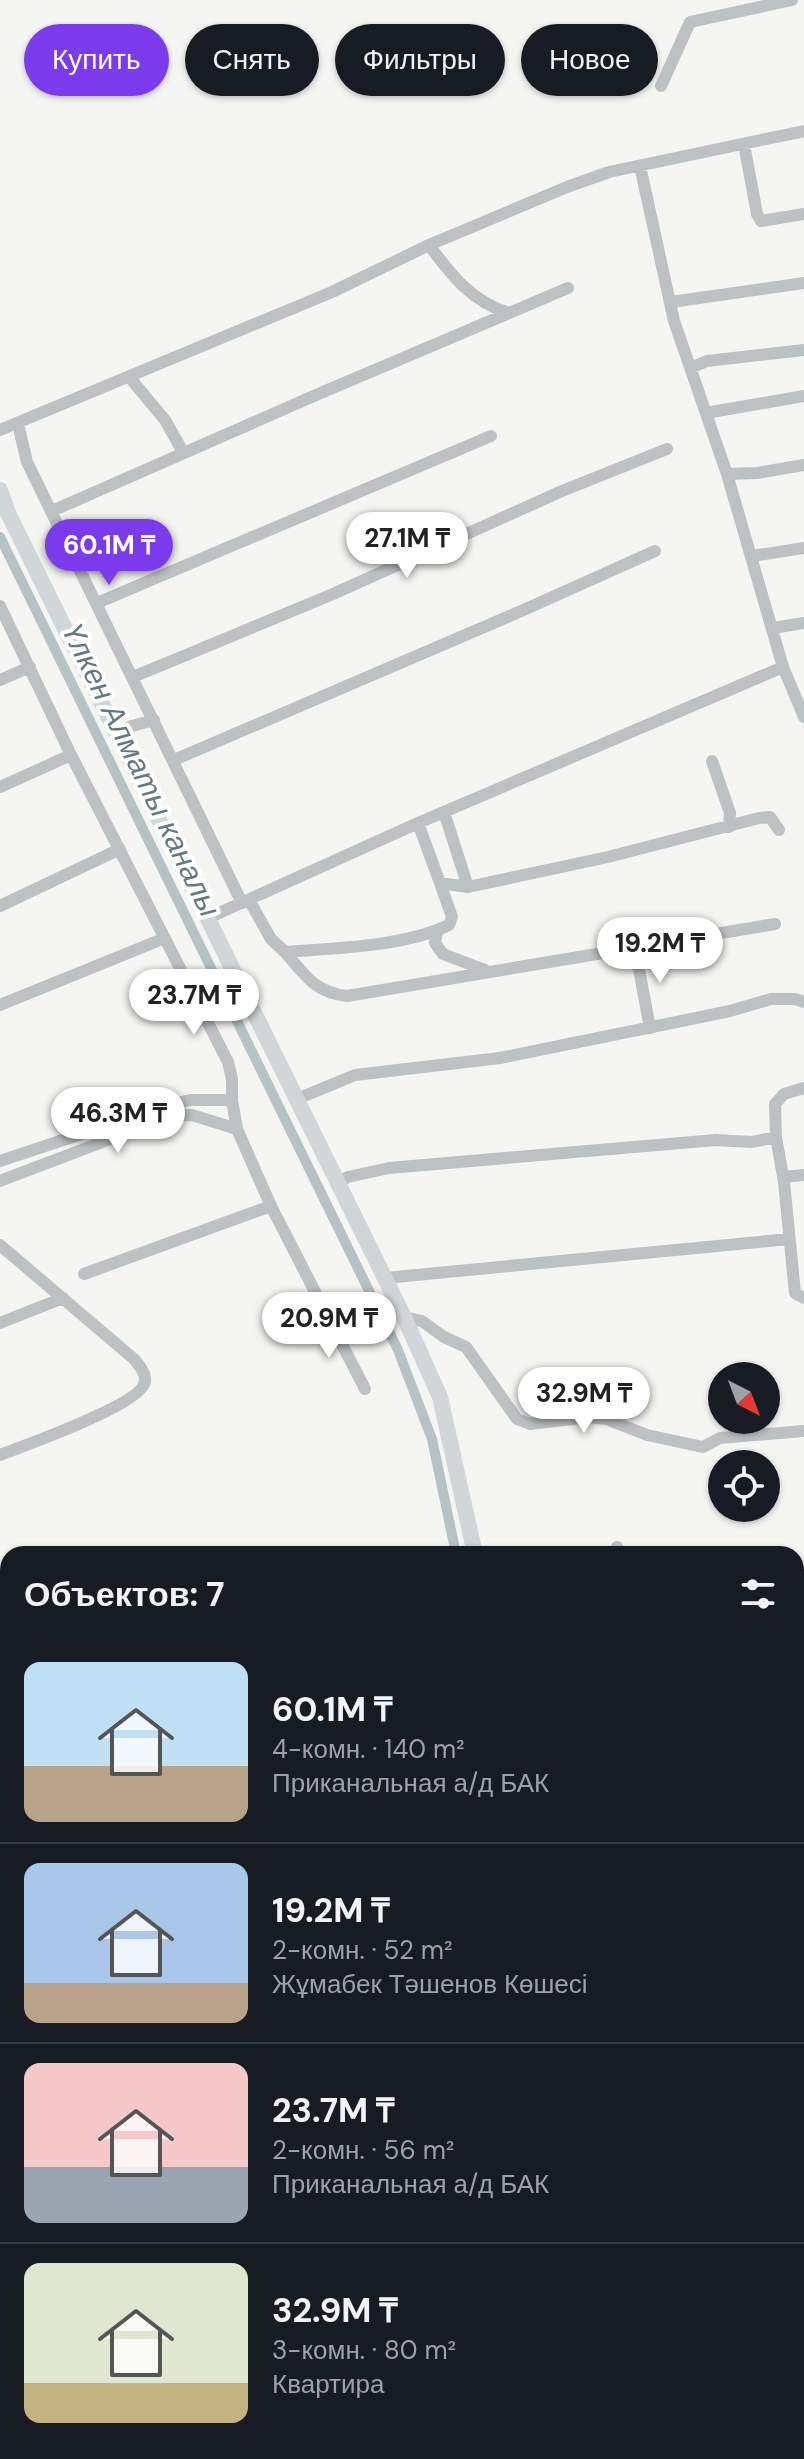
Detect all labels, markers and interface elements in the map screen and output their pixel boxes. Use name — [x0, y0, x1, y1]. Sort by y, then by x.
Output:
chip: Купить — [24, 24, 169, 96]
chip: Снять — [185, 24, 319, 96]
chip: Фильтры — [335, 24, 505, 96]
chip: Новое — [521, 24, 658, 96]
pin: 27.1M ₸ — [333, 512, 481, 580]
pin: 60.1M ₸ — [35, 519, 183, 587]
text: 27.1M ₸ — [364, 521, 450, 555]
text: 60.1M ₸ — [63, 528, 155, 562]
water label: Үлкен Алматы каналы — [53, 617, 230, 923]
pin: 19.2M ₸ — [586, 917, 734, 985]
text: 19.2M ₸ — [615, 926, 705, 960]
pin: 23.7M ₸ — [120, 969, 268, 1037]
text: 23.7M ₸ — [147, 978, 241, 1012]
pin: 46.3M ₸ — [44, 1087, 192, 1155]
text: 46.3M ₸ — [69, 1096, 167, 1130]
pin: 20.9M ₸ — [255, 1292, 403, 1360]
text: 20.9M ₸ — [280, 1301, 378, 1335]
north arrow — [708, 1362, 780, 1434]
map controls — [708, 1362, 780, 1522]
pin: 32.9M ₸ — [510, 1367, 658, 1435]
text: 32.9M ₸ — [536, 1376, 632, 1410]
button: locate — [708, 1450, 780, 1522]
text: Объектов: 7 — [24, 1572, 224, 1617]
icon: filters — [736, 1572, 780, 1616]
text: 60.1M ₸ — [272, 1687, 393, 1732]
icon: home — [88, 1694, 184, 1790]
text: 4-комн. · 140 m² — [272, 1732, 465, 1766]
text: Приканальная а/д БАК — [272, 1766, 549, 1800]
text: 19.2M ₸ — [272, 1888, 390, 1933]
icon: home — [88, 1895, 184, 1991]
text: 2-комн. · 52 m² — [272, 1933, 453, 1967]
text: Жұмабек Тәшенов Көшесі — [272, 1967, 588, 2001]
text: 23.7M ₸ — [272, 2088, 395, 2133]
icon: home — [88, 2095, 184, 2191]
text: 2-комн. · 56 m² — [272, 2133, 454, 2167]
text: Приканальная а/д БАК — [272, 2167, 549, 2201]
text: 32.9M ₸ — [272, 2288, 398, 2333]
icon: home — [88, 2295, 184, 2391]
text: 3-комн. · 80 m² — [272, 2333, 456, 2367]
text: Квартира — [272, 2367, 384, 2401]

